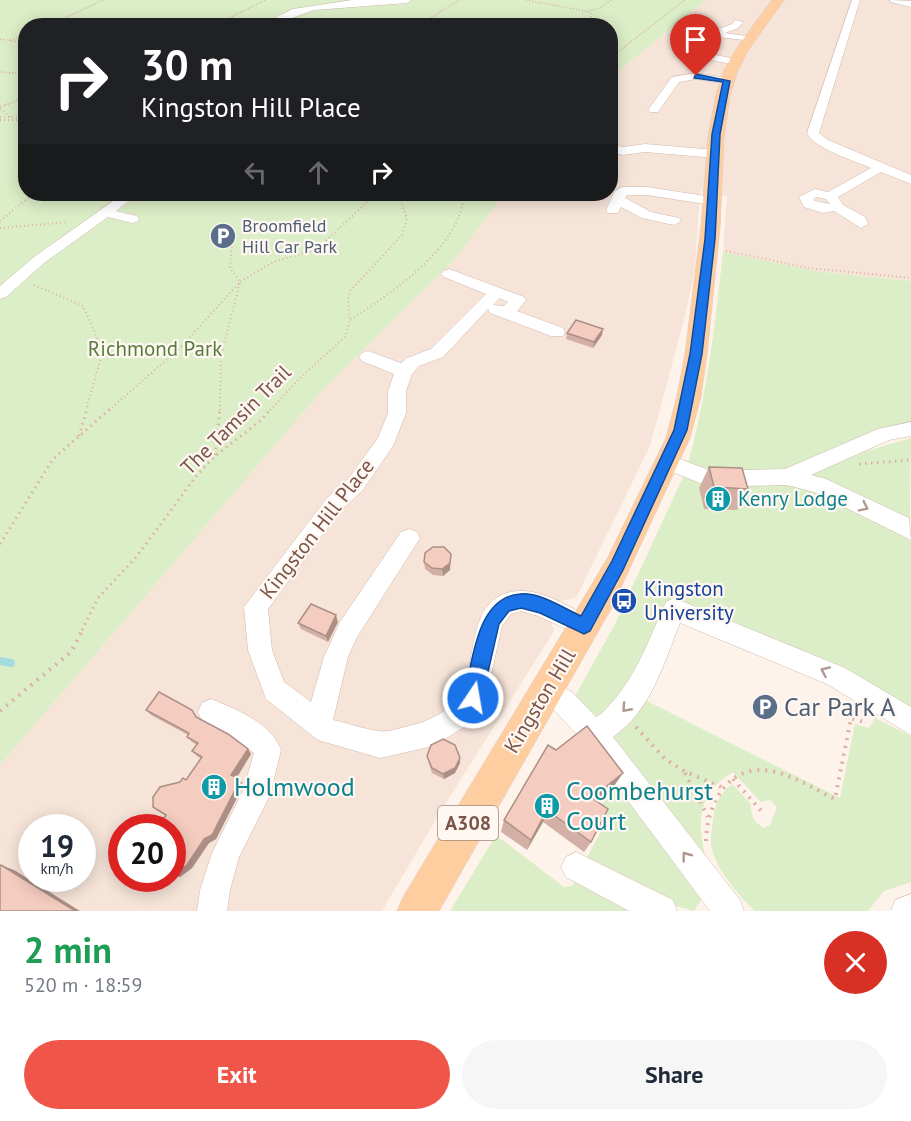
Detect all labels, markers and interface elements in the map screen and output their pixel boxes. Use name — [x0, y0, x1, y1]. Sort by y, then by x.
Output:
pin — [670, 14, 721, 76]
icon: arrive — [679, 23, 712, 56]
text: 30 m — [141, 37, 233, 92]
icon: right — [42, 42, 120, 120]
text: Kingston Hill Place — [141, 90, 361, 124]
icon: left — [239, 156, 272, 189]
icon: ahead — [302, 156, 335, 189]
icon: right — [365, 156, 398, 189]
place label: Broomfield Hill Car Park — [242, 214, 338, 258]
parking icon: Broomfield Hill Car Park — [208, 221, 238, 251]
park label: Richmond Park — [88, 335, 222, 362]
street label: The Tamsin Trail — [175, 359, 297, 481]
street label: Kingston Hill Place — [253, 453, 380, 604]
building icon: Kenry Lodge — [703, 484, 733, 514]
place label: Kenry Lodge — [738, 485, 848, 512]
one-way arrow — [857, 499, 868, 511]
place label: Kingston University — [644, 575, 734, 626]
bus stop icon: Kingston University — [609, 586, 639, 616]
street label: Kingston Hill — [498, 644, 581, 758]
position arrow — [441, 666, 505, 730]
one-way arrow — [820, 666, 831, 678]
place label: Car Park A — [784, 690, 895, 723]
parking icon: Car Park A — [750, 692, 780, 722]
one-way arrow — [622, 701, 633, 711]
place label: Holmwood — [234, 770, 355, 803]
building icon: Holmwood — [199, 772, 229, 802]
place label: Coombehurst Court — [566, 774, 713, 837]
building icon: Coombehurst Court — [532, 791, 562, 821]
road number: A308 — [438, 806, 498, 840]
speed limit sign: 20 — [108, 814, 186, 892]
text: 19 — [40, 826, 74, 865]
one-way arrow — [682, 851, 693, 862]
text: km/h — [41, 859, 73, 878]
text: 2 min — [24, 926, 112, 973]
button: close — [824, 931, 887, 994]
text: 520 m · 18:59 — [24, 972, 142, 998]
button: Exit — [24, 1040, 450, 1109]
button: Share — [462, 1040, 887, 1109]

